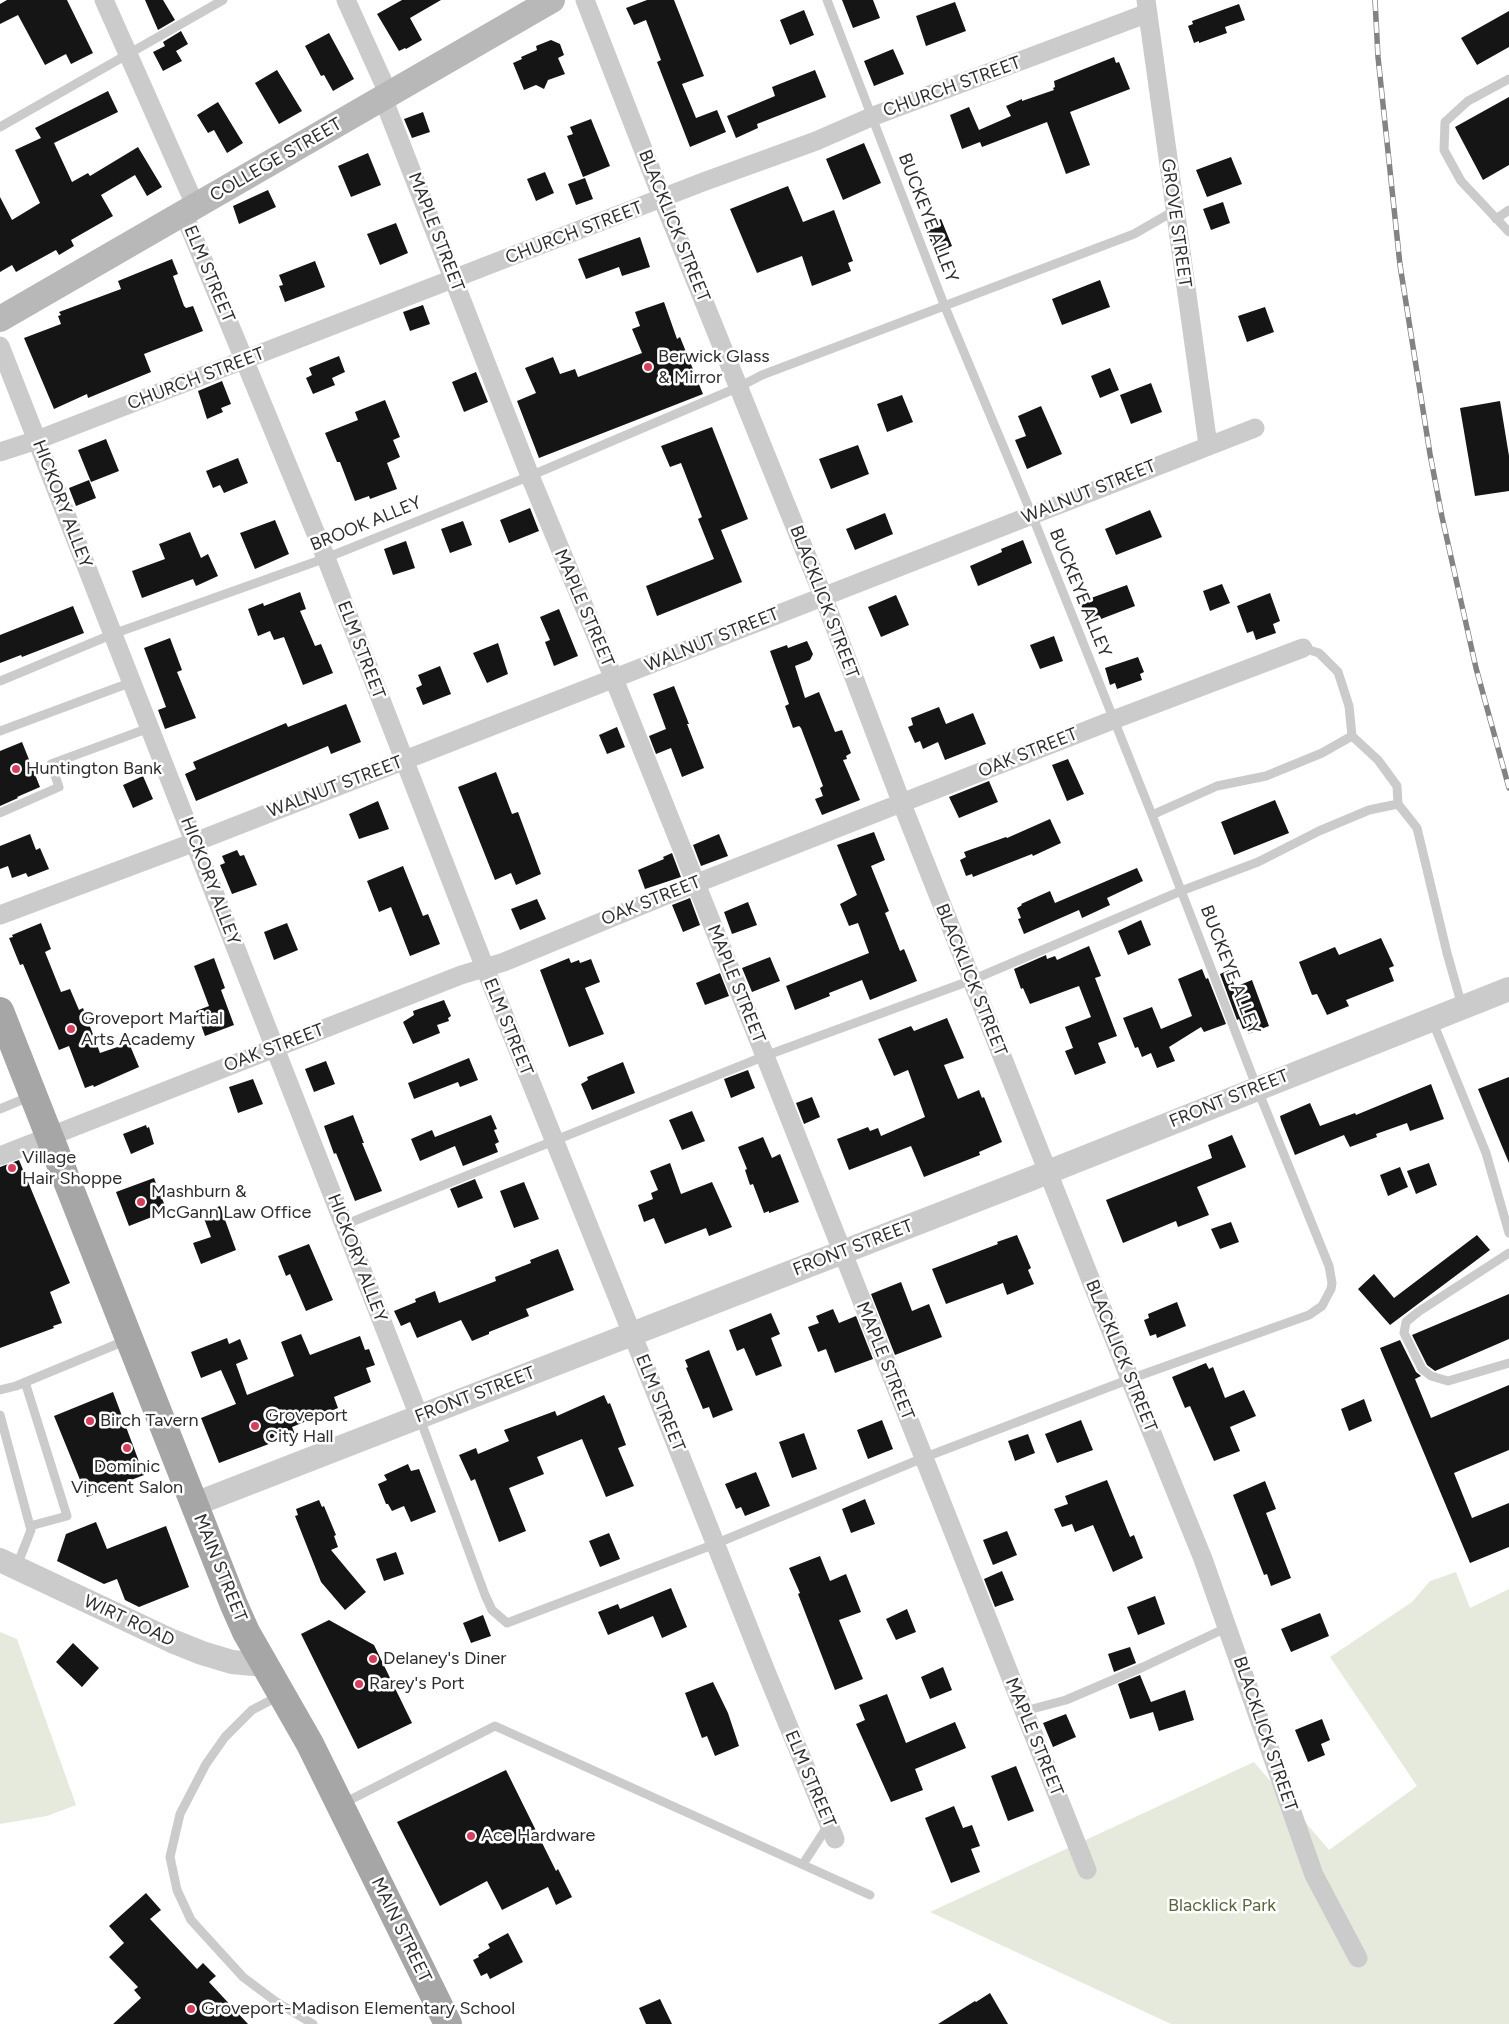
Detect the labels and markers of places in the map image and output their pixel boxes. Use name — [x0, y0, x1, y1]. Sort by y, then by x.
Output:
place label: Berwick Glass & Mirror — [658, 346, 770, 388]
marker: Berwick Glass & Mirror — [642, 361, 654, 373]
place label: Huntington Bank — [26, 758, 162, 780]
marker: Huntington Bank — [10, 763, 22, 775]
place label: Groveport Martial Arts Academy — [81, 1008, 223, 1050]
marker: Groveport Martial Arts Academy — [65, 1023, 77, 1035]
place label: Village Hair Shoppe — [22, 1147, 122, 1190]
marker: Village Hair Shoppe — [6, 1162, 18, 1174]
place label: Mashburn & McGann Law Office — [151, 1181, 311, 1224]
marker: Mashburn & McGann Law Office — [135, 1196, 147, 1208]
place label: Groveport City Hall — [265, 1405, 348, 1448]
place label: Birch Tavern — [100, 1410, 198, 1432]
marker: Birch Tavern — [84, 1415, 96, 1427]
marker: Groveport City Hall — [249, 1420, 261, 1432]
marker: Dominic Vincent Salon — [121, 1442, 133, 1454]
place label: Dominic Vincent Salon — [71, 1456, 183, 1498]
place label: Delaney's Diner — [383, 1648, 506, 1670]
marker: Delaney's Diner — [367, 1653, 379, 1665]
place label: Rarey's Port — [369, 1673, 465, 1695]
marker: Rarey's Port — [353, 1678, 365, 1690]
place label: Ace Hardware — [481, 1825, 595, 1847]
marker: Ace Hardware — [465, 1830, 477, 1842]
place label: Groveport-Madison Elementary School — [201, 1998, 515, 2020]
marker: Groveport-Madison Elementary School — [185, 2003, 197, 2015]

